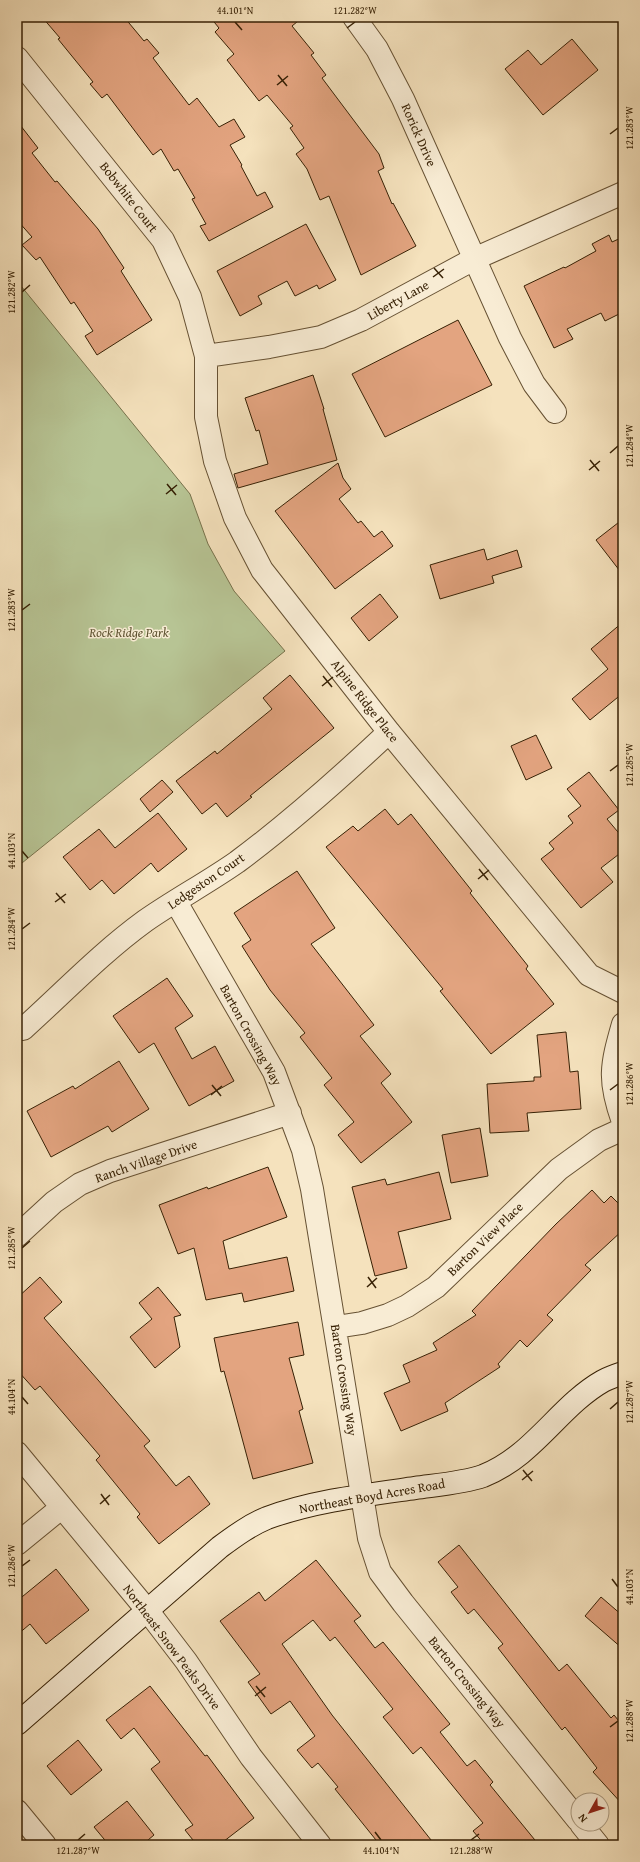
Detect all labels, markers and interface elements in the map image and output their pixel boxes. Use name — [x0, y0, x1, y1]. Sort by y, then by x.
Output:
text: 44.101°N — [217, 3, 254, 18]
text: 121.282°W — [333, 3, 377, 18]
street label: Rorick Drive — [397, 100, 441, 170]
text: 121.283°W — [622, 106, 637, 150]
street label: Bobwhite Court — [95, 158, 163, 237]
text: 121.282°W — [4, 270, 19, 314]
street label: Liberty Lane — [364, 275, 432, 325]
text: 121.284°W — [622, 424, 637, 468]
text: 121.283°W — [4, 588, 19, 632]
park label: Rock Ridge Park — [88, 623, 169, 642]
street label: Alpine Ridge Place — [327, 656, 403, 746]
text: 121.285°W — [622, 743, 637, 787]
text: 44.103°N — [4, 832, 19, 869]
street label: Ledgeston Court — [164, 848, 249, 914]
text: 121.284°W — [4, 907, 19, 951]
street label: Barton Crossing Way — [215, 981, 287, 1089]
text: 121.286°W — [622, 1062, 637, 1106]
street label: Ranch Village Drive — [92, 1135, 200, 1187]
street label: Barton View Place — [443, 1198, 527, 1280]
text: 121.285°W — [4, 1226, 19, 1270]
street label: Barton Crossing Way — [326, 1323, 362, 1438]
text: 44.104°N — [4, 1378, 19, 1415]
text: 121.287°W — [622, 1380, 637, 1424]
street label: Northeast Boyd Acres Road — [298, 1474, 446, 1518]
text: 121.286°W — [4, 1544, 19, 1588]
text: 44.103°N — [622, 1568, 637, 1605]
street label: Northeast Snow Peaks Drive — [119, 1580, 225, 1714]
street label: Barton Crossing Way — [424, 1632, 510, 1732]
text: 121.288°W — [622, 1699, 637, 1743]
north arrow — [570, 1792, 610, 1832]
text: N — [573, 1810, 591, 1826]
text: 121.287°W — [56, 1843, 100, 1858]
text: 44.104°N — [363, 1843, 400, 1858]
text: 121.288°W — [449, 1843, 493, 1858]

